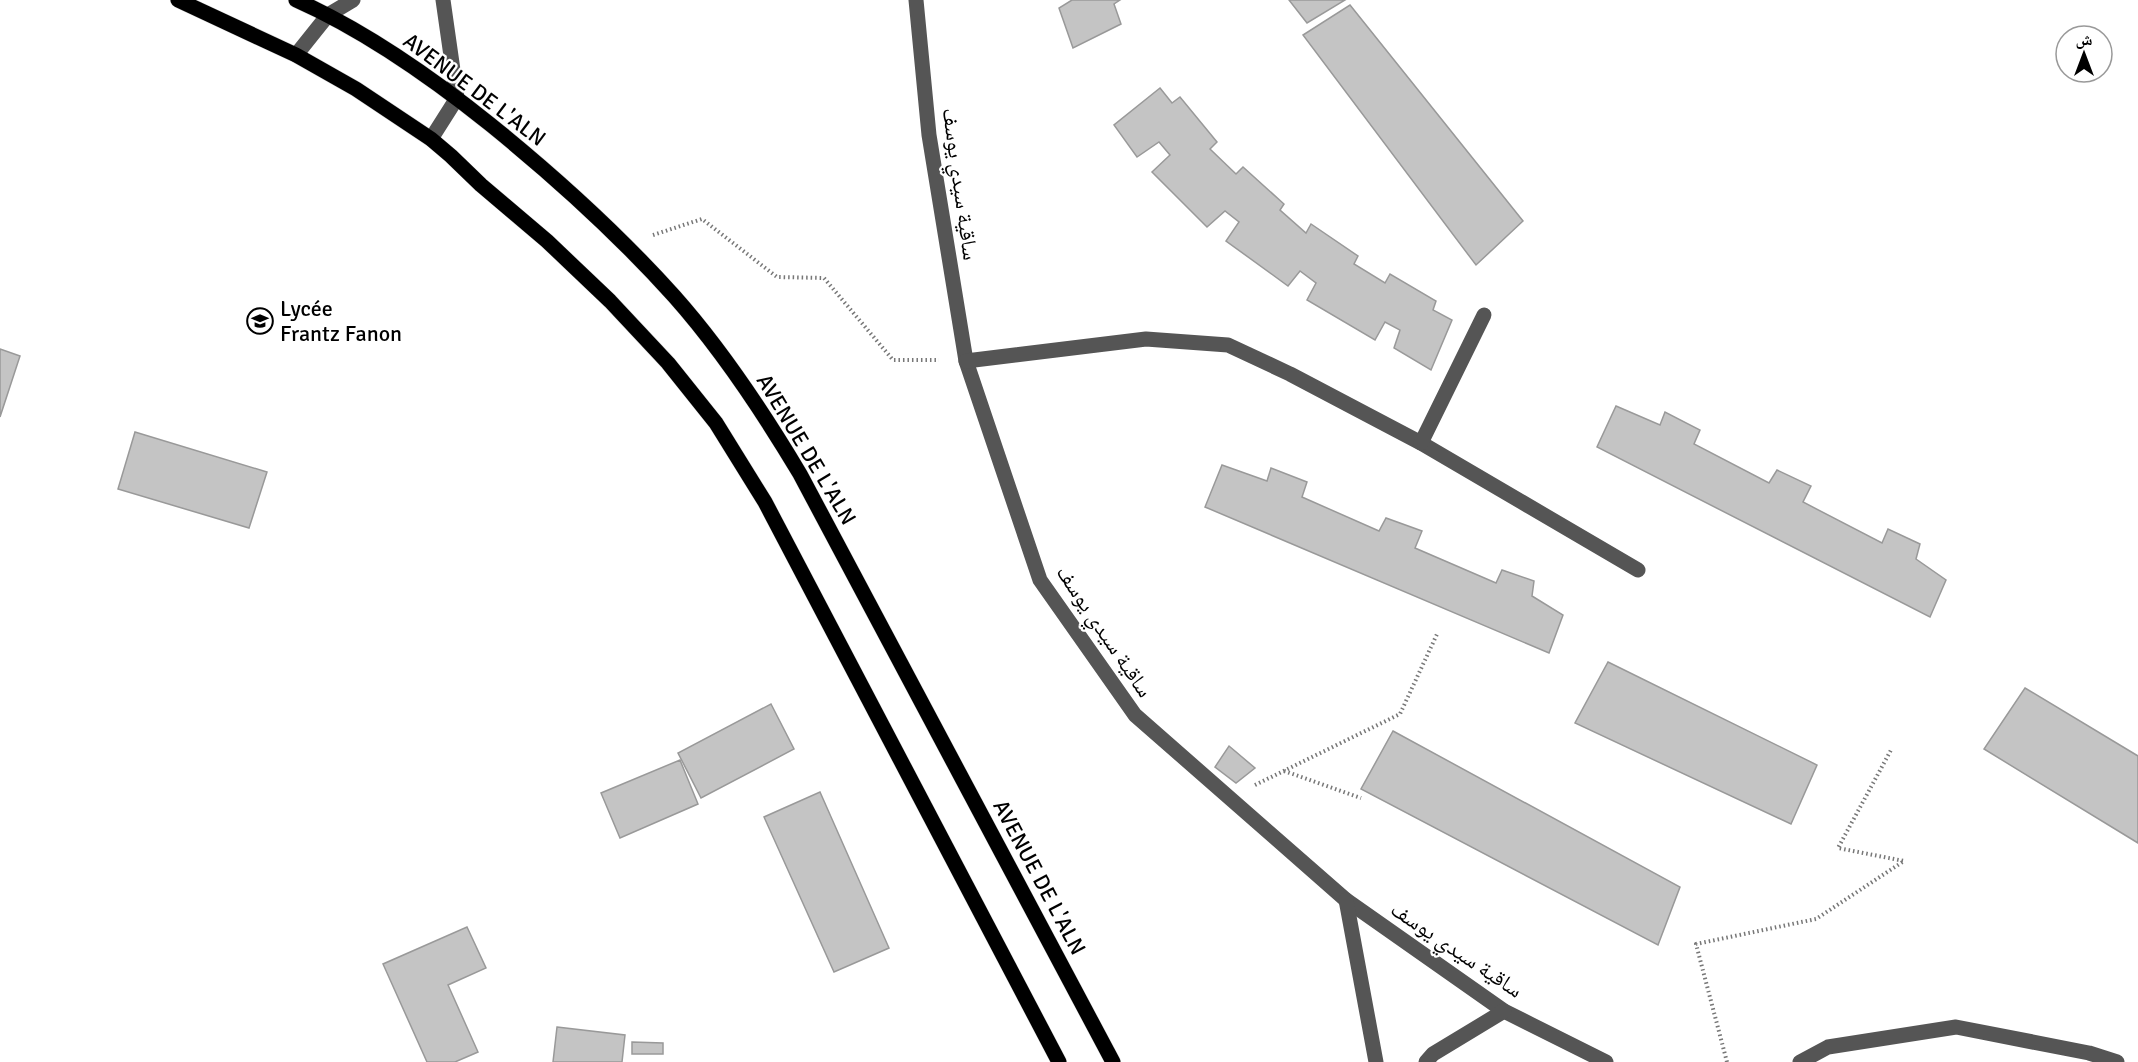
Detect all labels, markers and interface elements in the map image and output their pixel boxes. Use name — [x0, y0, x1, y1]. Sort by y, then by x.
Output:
north arrow — [2054, 24, 2114, 84]
street label: AVENUE DE L'ALN — [398, 27, 551, 152]
text: ش — [2076, 30, 2093, 50]
street label: ساقية سيدي يوسف — [933, 106, 985, 262]
place label: Lycée Frantz Fanon — [280, 295, 402, 347]
school or university icon: Lycée Frantz Fanon — [245, 306, 275, 336]
street label: AVENUE DE L'ALN — [751, 369, 862, 530]
street label: ساقية سيدي يوسف — [1047, 560, 1159, 704]
street label: AVENUE DE L'ALN — [987, 795, 1092, 959]
street label: ساقية سيدي يوسف — [1384, 895, 1528, 1007]

